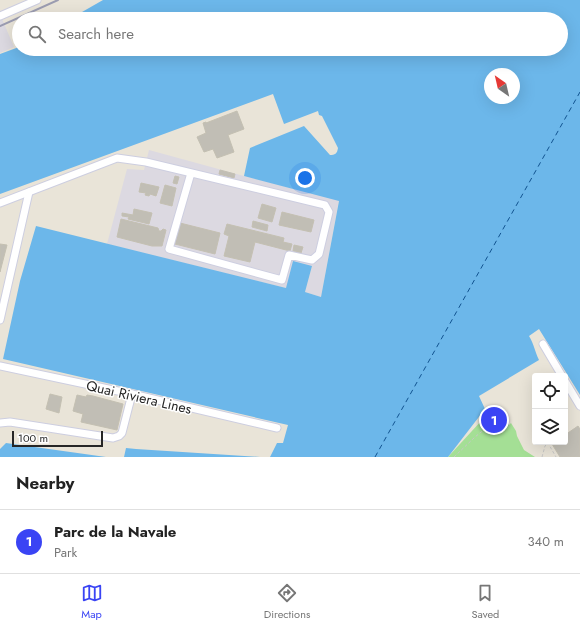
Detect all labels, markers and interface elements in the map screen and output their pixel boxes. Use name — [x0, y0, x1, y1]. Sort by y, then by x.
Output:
search box — [12, 12, 568, 56]
icon: search — [26, 23, 48, 45]
text: Search here — [58, 23, 134, 45]
north arrow — [484, 68, 520, 104]
your location — [295, 168, 315, 188]
map controls — [532, 373, 568, 445]
button: locate — [532, 373, 568, 409]
street label: Quai Riviera Lines — [84, 375, 194, 419]
pin: 1 — [481, 405, 507, 435]
button: layers — [532, 409, 568, 445]
scale bar — [12, 429, 103, 448]
text: 100 m — [18, 430, 48, 446]
text: Nearby — [16, 471, 74, 495]
text: Parc de la Navale — [54, 521, 176, 543]
text: 1 — [26, 532, 32, 551]
text: 340 m — [527, 532, 564, 551]
text: Park — [54, 543, 77, 562]
tab: Map — [81, 582, 103, 622]
tab: Directions — [264, 582, 310, 622]
tab: Saved — [472, 582, 499, 622]

